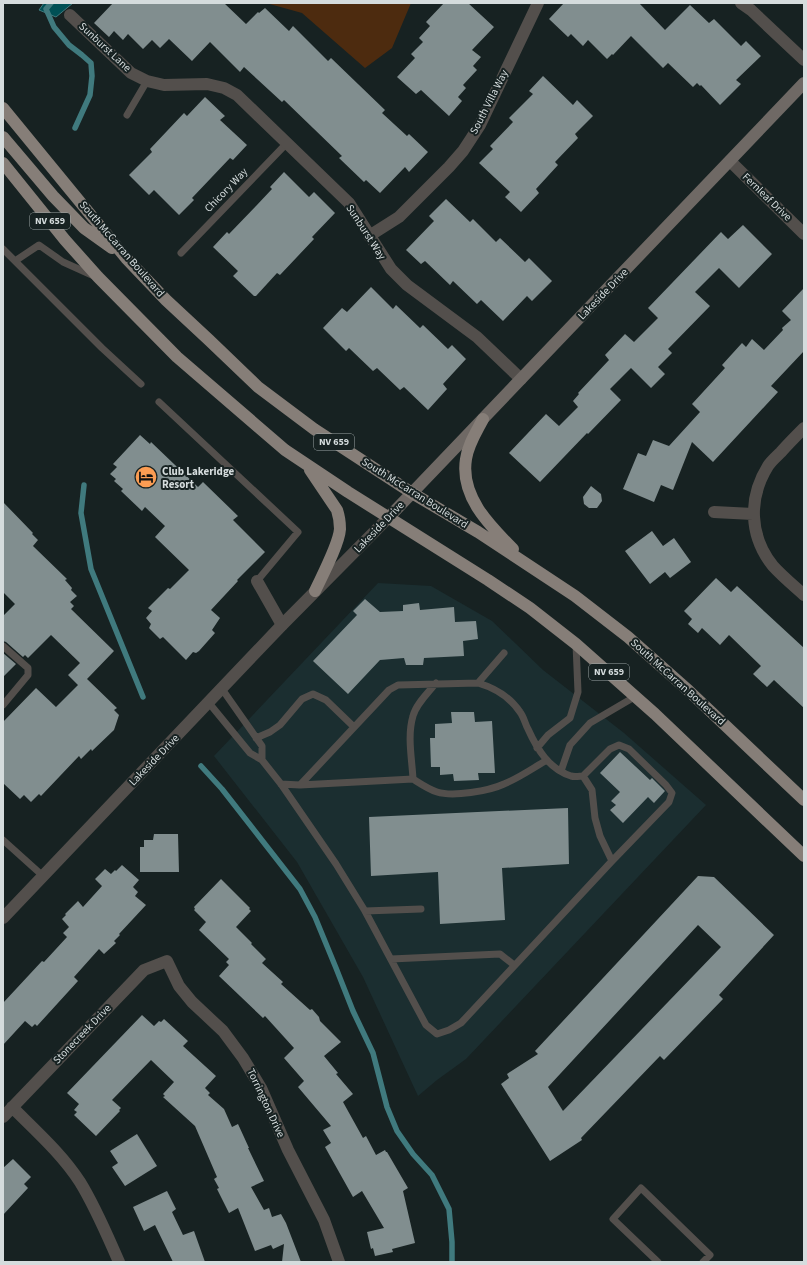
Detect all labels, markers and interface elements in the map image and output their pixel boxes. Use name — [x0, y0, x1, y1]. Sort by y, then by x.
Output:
street label: Sunburst Lane — [76, 19, 135, 75]
street label: South Villa Way — [466, 67, 512, 137]
street label: Chicory Way — [201, 165, 251, 215]
street label: Fernleaf Drive — [739, 170, 795, 225]
street label: South McCarran Boulevard — [76, 198, 168, 300]
street label: Sunburst Way — [343, 201, 389, 263]
road number: NV 659 — [30, 213, 70, 229]
street label: Lakeside Drive — [575, 264, 632, 323]
road number: NV 659 — [314, 434, 354, 450]
street label: South McCarran Boulevard — [359, 454, 471, 532]
hotel icon: Club Lakeridge Resort — [133, 464, 159, 490]
place label: Club Lakeridge Resort — [162, 464, 235, 492]
street label: Lakeside Drive — [351, 497, 408, 556]
street label: South McCarran Boulevard — [627, 635, 729, 729]
road number: NV 659 — [589, 664, 629, 680]
street label: Lakeside Drive — [126, 730, 183, 789]
street label: Stonecreek Drive — [50, 1000, 115, 1067]
street label: Torrington Drive — [243, 1066, 289, 1140]

